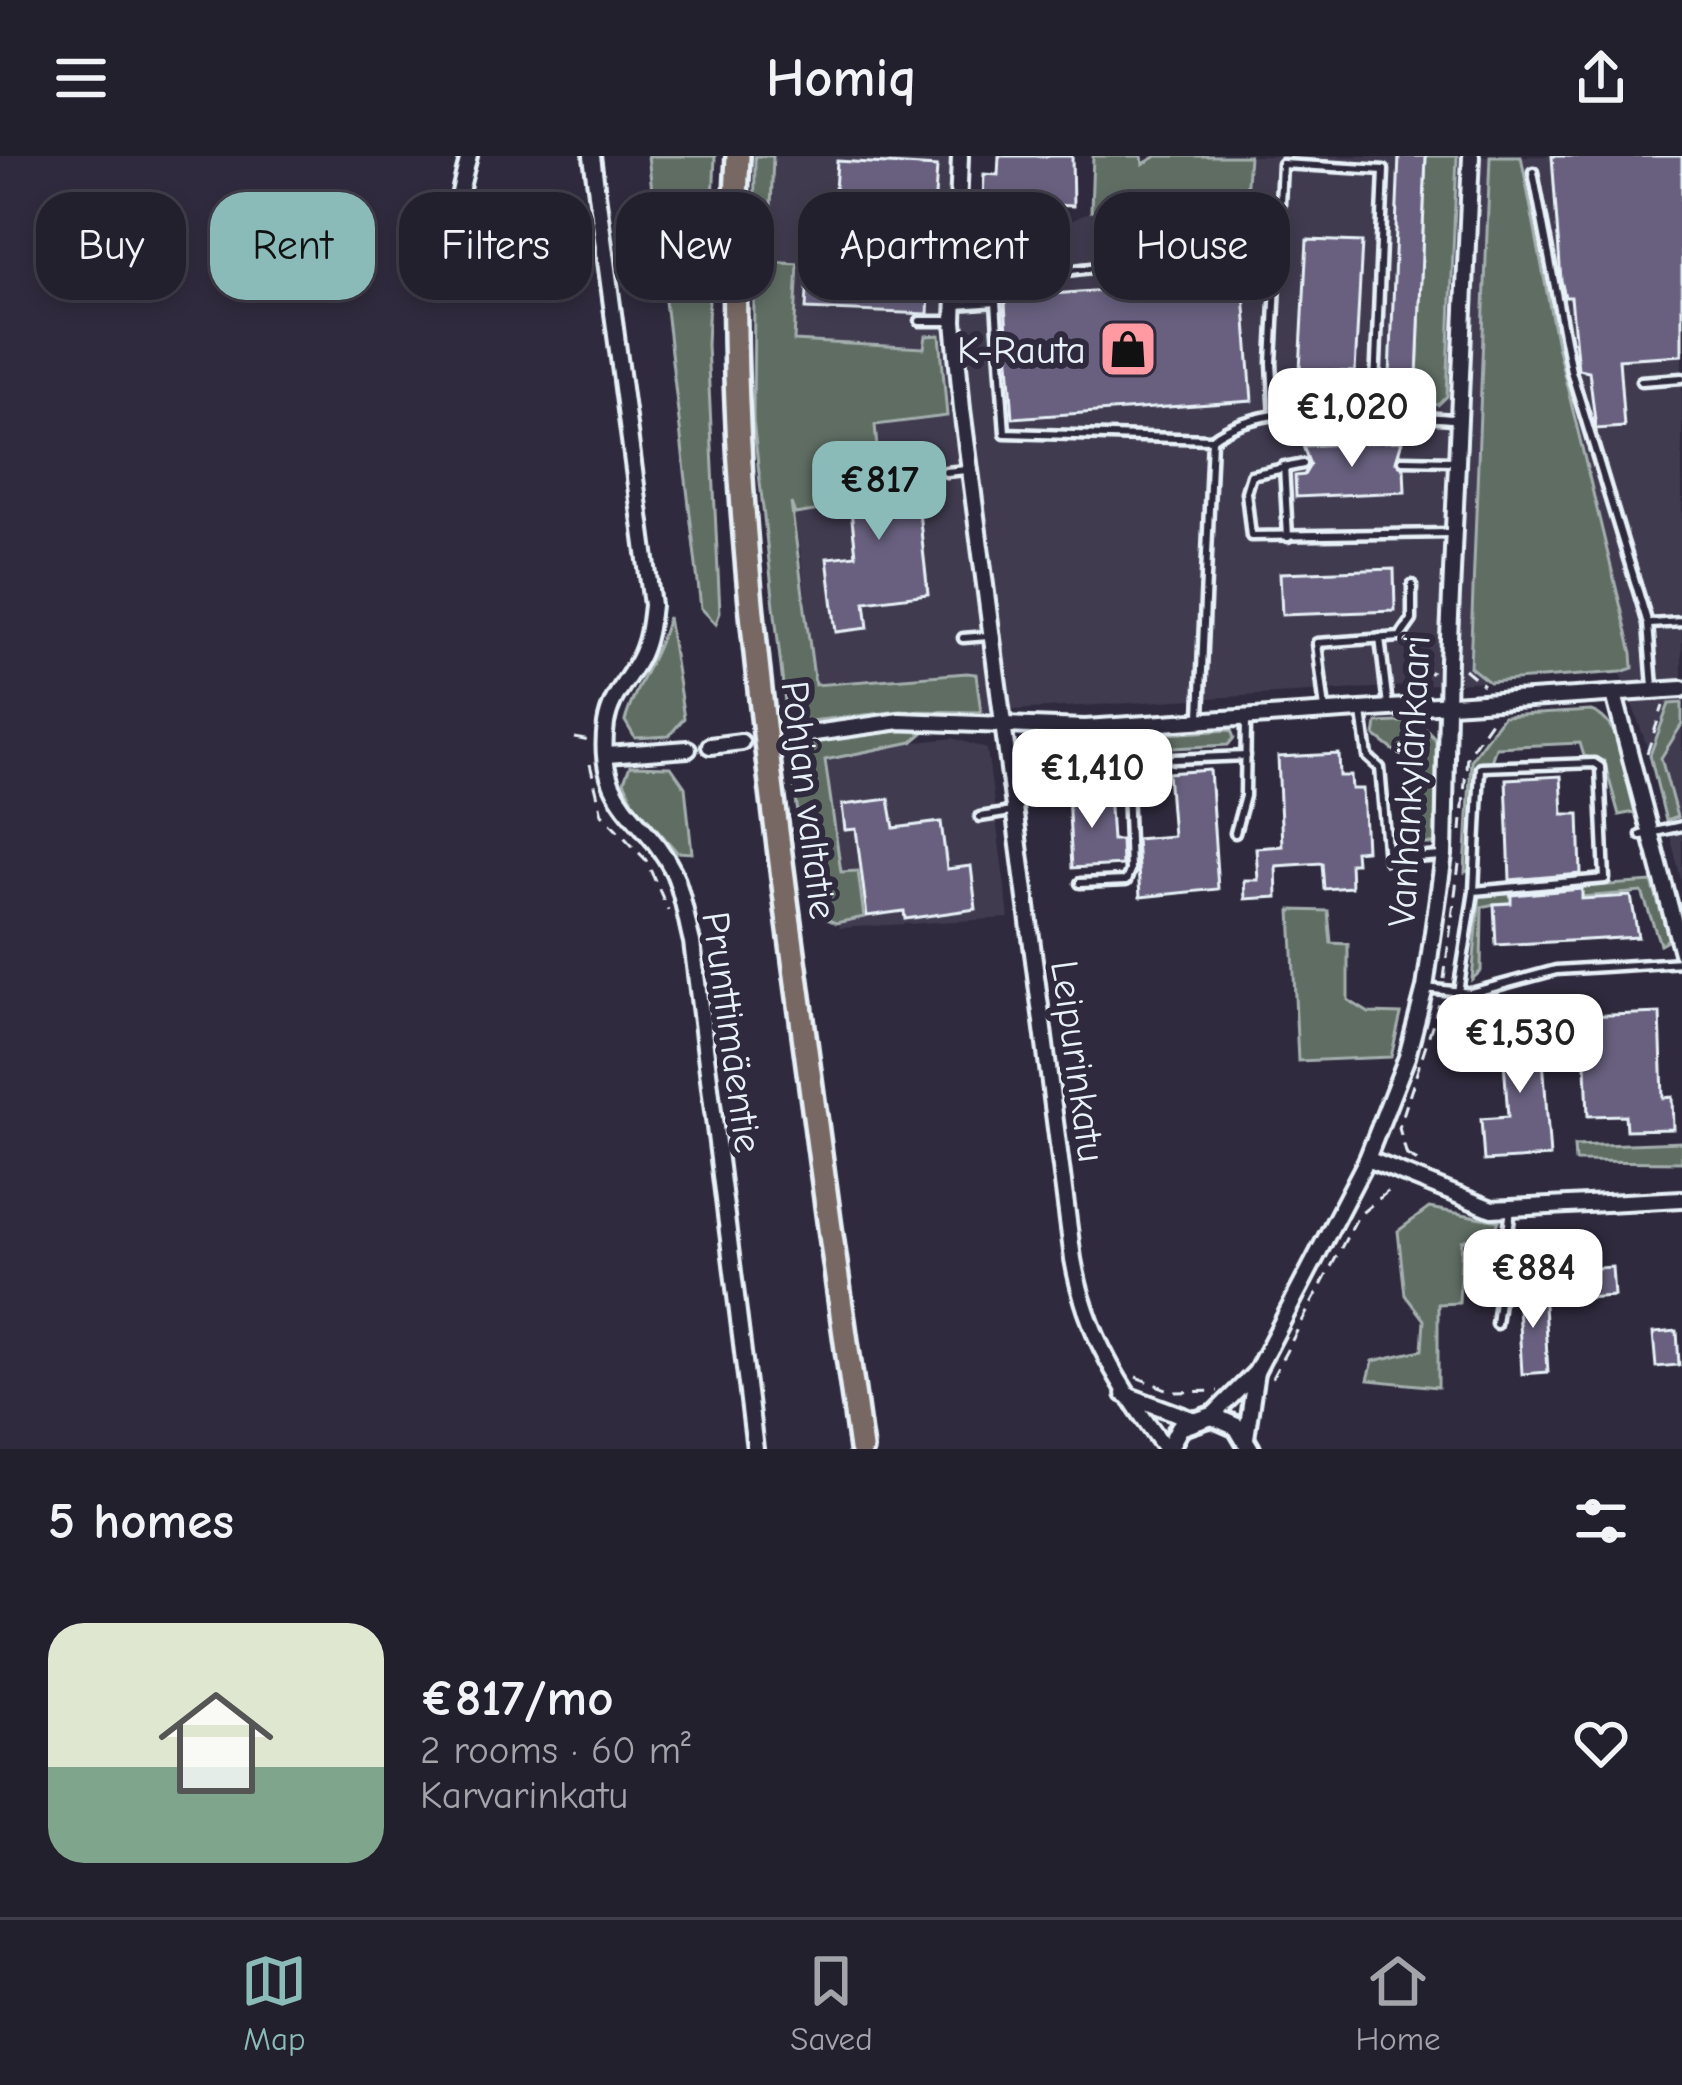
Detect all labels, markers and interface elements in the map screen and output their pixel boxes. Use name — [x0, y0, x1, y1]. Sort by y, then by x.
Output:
icon: menu — [48, 45, 114, 111]
icon: share — [1568, 45, 1634, 111]
text: Homiq — [766, 47, 916, 110]
chip: Buy — [36, 192, 186, 300]
chip: Rent — [210, 192, 375, 300]
chip: Filters — [399, 192, 592, 300]
chip: New — [616, 192, 774, 300]
chip: Apartment — [798, 192, 1070, 300]
chip: House — [1094, 192, 1290, 300]
shop icon: K-Rauta — [1097, 318, 1159, 380]
place label: K-Rauta — [957, 328, 1086, 373]
pin: €1,020 — [1254, 368, 1450, 470]
text: €1,020 — [1295, 384, 1409, 429]
pin: €817 — [808, 441, 950, 543]
text: €817 — [839, 457, 919, 502]
street label: Vanhankylänkaari — [1379, 634, 1440, 928]
street label: Pohjan valtatie — [772, 679, 845, 922]
pin: €1,410 — [994, 729, 1190, 831]
text: €1,410 — [1039, 745, 1145, 790]
street label: Prunttimäentie — [692, 909, 771, 1156]
street label: Leipurinkatu — [1041, 958, 1114, 1165]
pin: €1,530 — [1422, 994, 1618, 1096]
text: €1,530 — [1464, 1010, 1576, 1055]
pin: €884 — [1462, 1229, 1604, 1331]
text: €884 — [1490, 1245, 1576, 1290]
icon: filters — [1568, 1488, 1634, 1554]
text: 5 homes — [48, 1492, 234, 1551]
text: €817/mo — [420, 1669, 614, 1728]
icon: home — [144, 1671, 288, 1815]
icon: heart — [1568, 1710, 1634, 1776]
text: 2 rooms · 60 m² — [420, 1728, 691, 1773]
text: Karvarinkatu — [420, 1773, 628, 1818]
tab: Map — [241, 1948, 307, 2058]
tab: Saved — [790, 1948, 873, 2058]
tab: Home — [1355, 1948, 1441, 2058]

